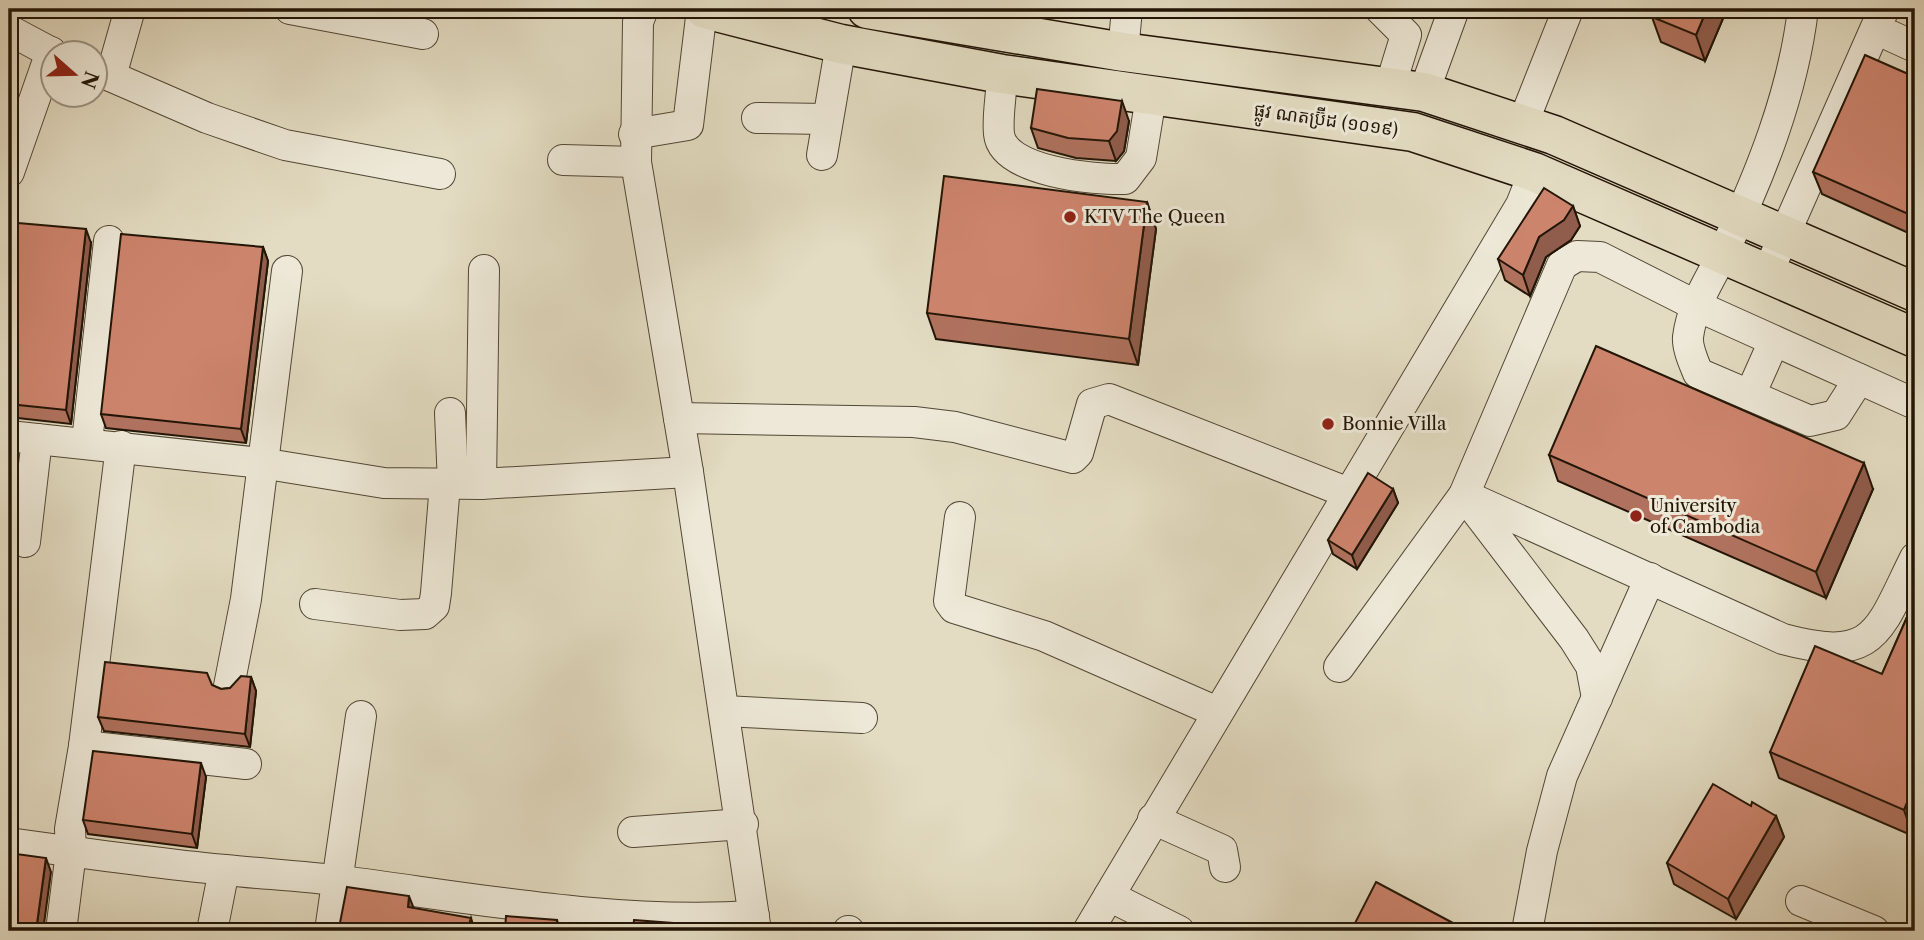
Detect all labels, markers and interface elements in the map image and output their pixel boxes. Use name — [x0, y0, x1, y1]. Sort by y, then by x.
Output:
north arrow — [38, 38, 108, 108]
text: N — [76, 68, 103, 91]
street label: ផ្លូវ ណតប្រ៊ីដ (១០១៩) — [1252, 97, 1400, 146]
place label: KTV The Queen — [1084, 206, 1225, 228]
marker: KTV The Queen — [1062, 209, 1078, 225]
place label: Bonnie Villa — [1342, 413, 1447, 435]
marker: Bonnie Villa — [1320, 416, 1336, 432]
place label: University of Cambodia — [1650, 495, 1761, 538]
marker: University of Cambodia — [1628, 508, 1644, 524]

